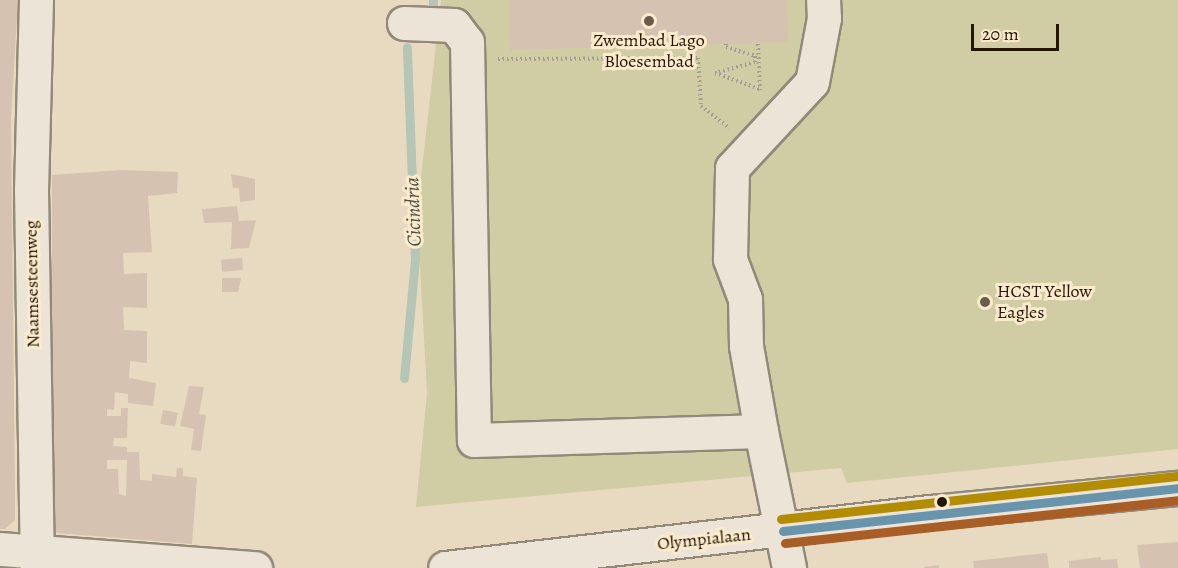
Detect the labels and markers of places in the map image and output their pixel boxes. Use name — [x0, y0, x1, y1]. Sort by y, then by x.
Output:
marker: Zwembad Lago Bloesembad — [642, 14, 656, 28]
place label: Zwembad Lago Bloesembad — [593, 30, 705, 72]
place label: HCST Yellow Eagles — [997, 281, 1092, 324]
marker: HCST Yellow Eagles — [978, 295, 992, 309]
unlabelled marker — [936, 496, 948, 508]

